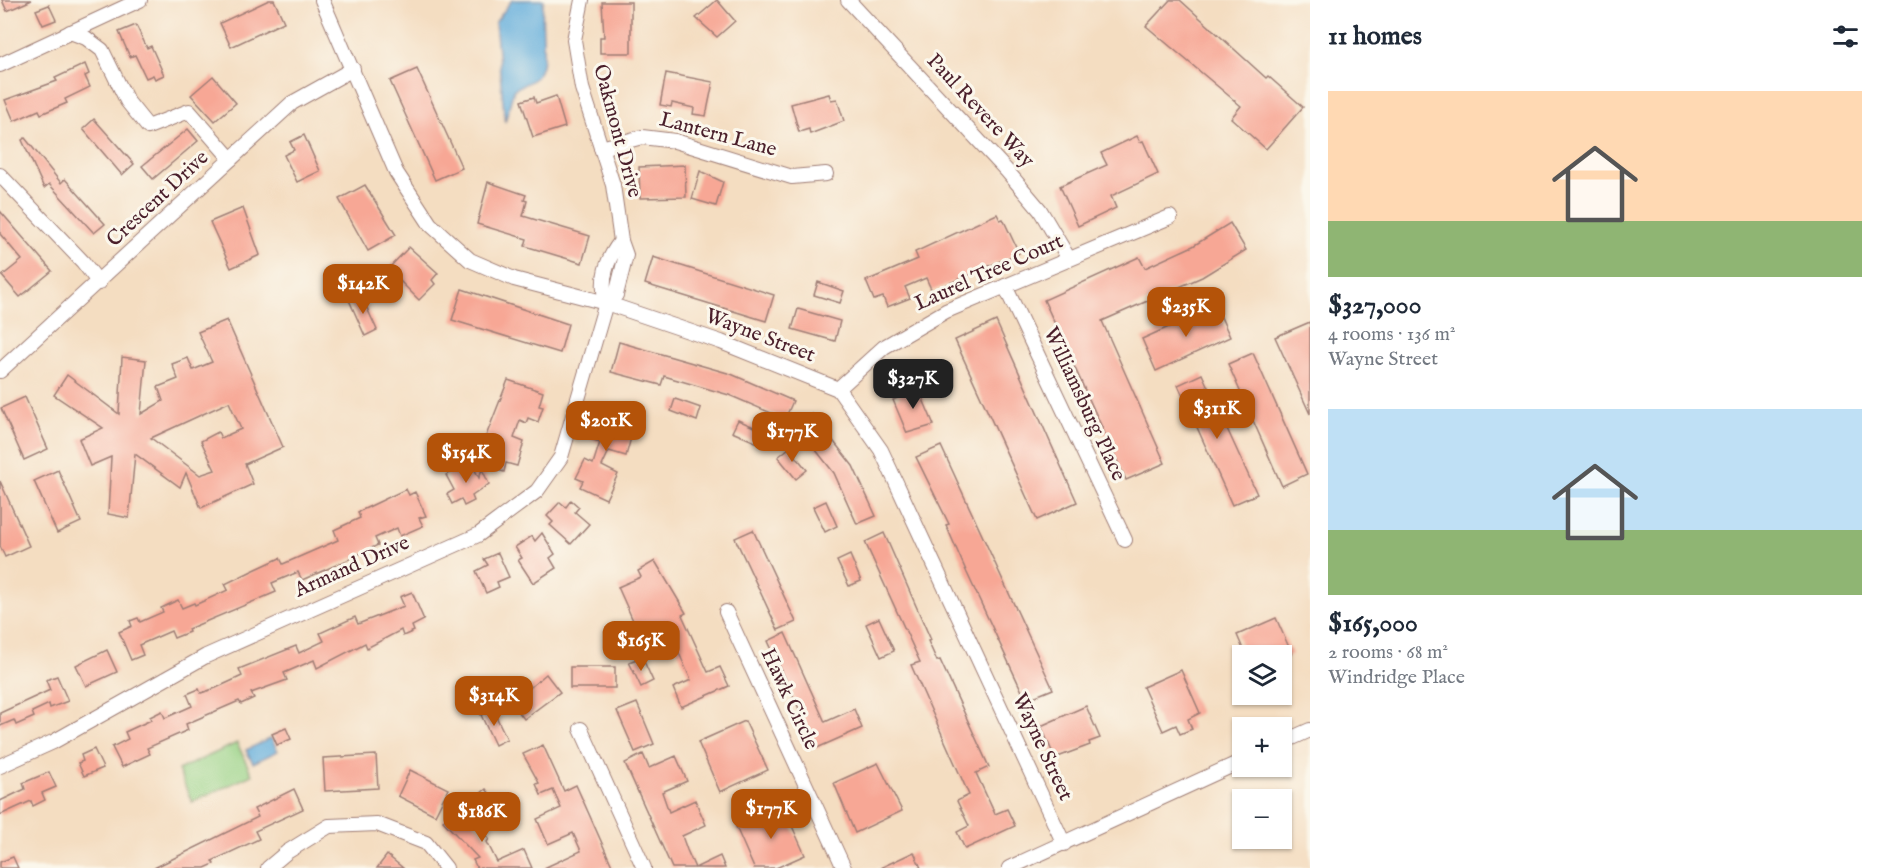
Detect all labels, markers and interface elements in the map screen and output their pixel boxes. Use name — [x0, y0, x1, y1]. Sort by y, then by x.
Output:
text: 11 homes — [1328, 20, 1422, 53]
icon: filters — [1829, 20, 1862, 53]
street label: Paul Revere Way — [920, 48, 1040, 174]
street label: Oakmont Drive — [586, 61, 648, 201]
street label: Lantern Lane — [656, 106, 780, 164]
icon: home — [1541, 130, 1649, 238]
street label: Crescent Drive — [101, 145, 215, 253]
street label: Laurel Tree Court — [910, 228, 1068, 318]
pin: $142K — [321, 264, 405, 315]
text: $142K — [337, 271, 389, 296]
pin: $235K — [1144, 287, 1228, 338]
text: $327,000 — [1328, 289, 1421, 322]
text: $235K — [1161, 294, 1211, 319]
street label: Wayne Street — [701, 303, 819, 369]
text: 4 rooms · 136 m² — [1328, 322, 1455, 347]
street label: Williamsburg Place — [1037, 323, 1132, 486]
text: Wayne Street — [1328, 347, 1438, 372]
pin: $327K — [871, 359, 955, 410]
text: $327K — [887, 366, 939, 391]
pin: $311K — [1175, 389, 1259, 440]
text: $311K — [1193, 396, 1241, 421]
pin: $201K — [564, 401, 648, 452]
text: $201K — [580, 408, 632, 433]
pin: $177K — [750, 412, 834, 463]
text: $177K — [766, 419, 818, 444]
pin: $154K — [424, 433, 508, 484]
text: $154K — [441, 440, 491, 465]
icon: home — [1541, 448, 1649, 556]
street label: Armand Drive — [289, 529, 414, 605]
text: $165,000 — [1328, 607, 1418, 640]
pin: $165K — [599, 621, 683, 672]
text: $165K — [617, 628, 665, 653]
text: 2 rooms · 68 m² — [1328, 640, 1448, 665]
street label: Hawk Circle — [754, 644, 824, 754]
map controls — [1232, 645, 1292, 849]
button: layers — [1232, 645, 1292, 705]
text: Windridge Place — [1328, 665, 1465, 690]
pin: $314K — [452, 676, 536, 727]
text: $314K — [469, 683, 519, 708]
street label: Wayne Street — [1005, 689, 1079, 805]
button: + — [1232, 717, 1292, 777]
pin: $177K — [729, 789, 813, 840]
button: − — [1232, 789, 1292, 849]
pin: $186K — [440, 792, 524, 843]
text: $177K — [745, 796, 797, 821]
text: $186K — [457, 799, 507, 824]

